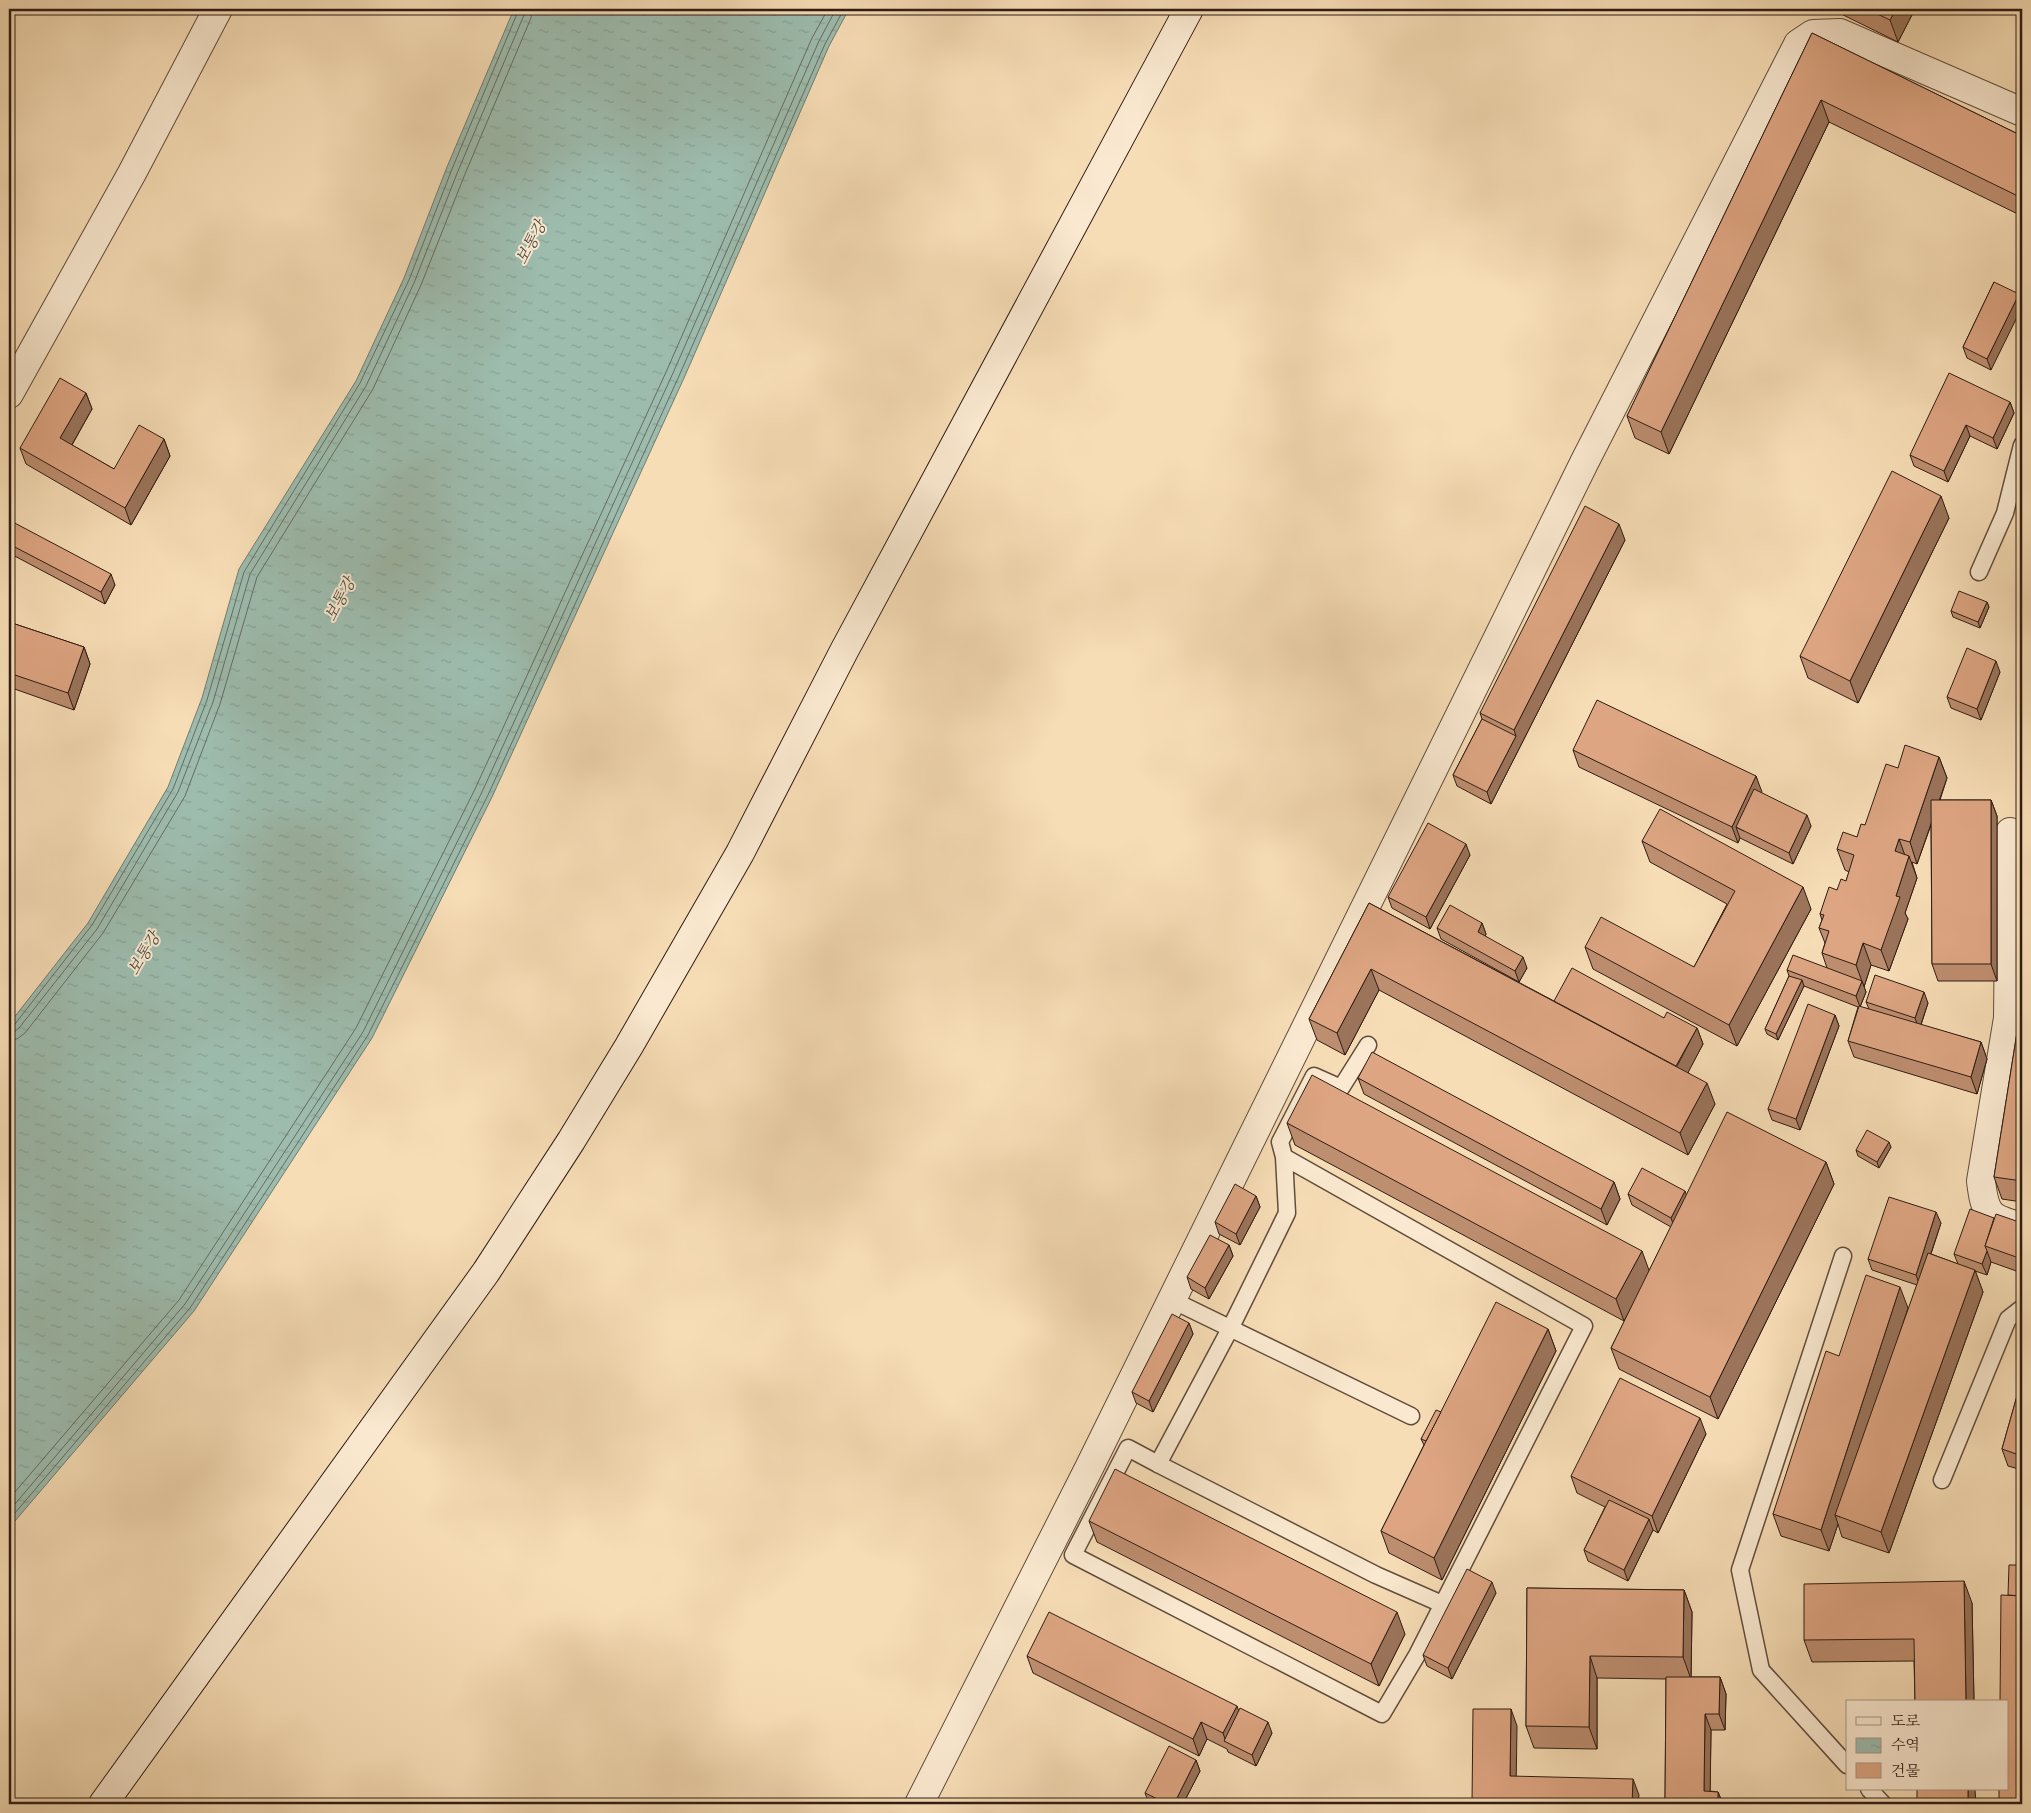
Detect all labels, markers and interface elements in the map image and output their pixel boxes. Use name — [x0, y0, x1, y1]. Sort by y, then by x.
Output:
water label: 보통강 — [512, 216, 551, 267]
water label: 보통강 — [321, 573, 360, 624]
water label: 보통강 — [124, 927, 165, 978]
legend — [1846, 1700, 2008, 1790]
text: 도로 — [1891, 1714, 1920, 1730]
text: 수역 — [1891, 1737, 1920, 1754]
text: 건물 — [1891, 1763, 1920, 1780]

